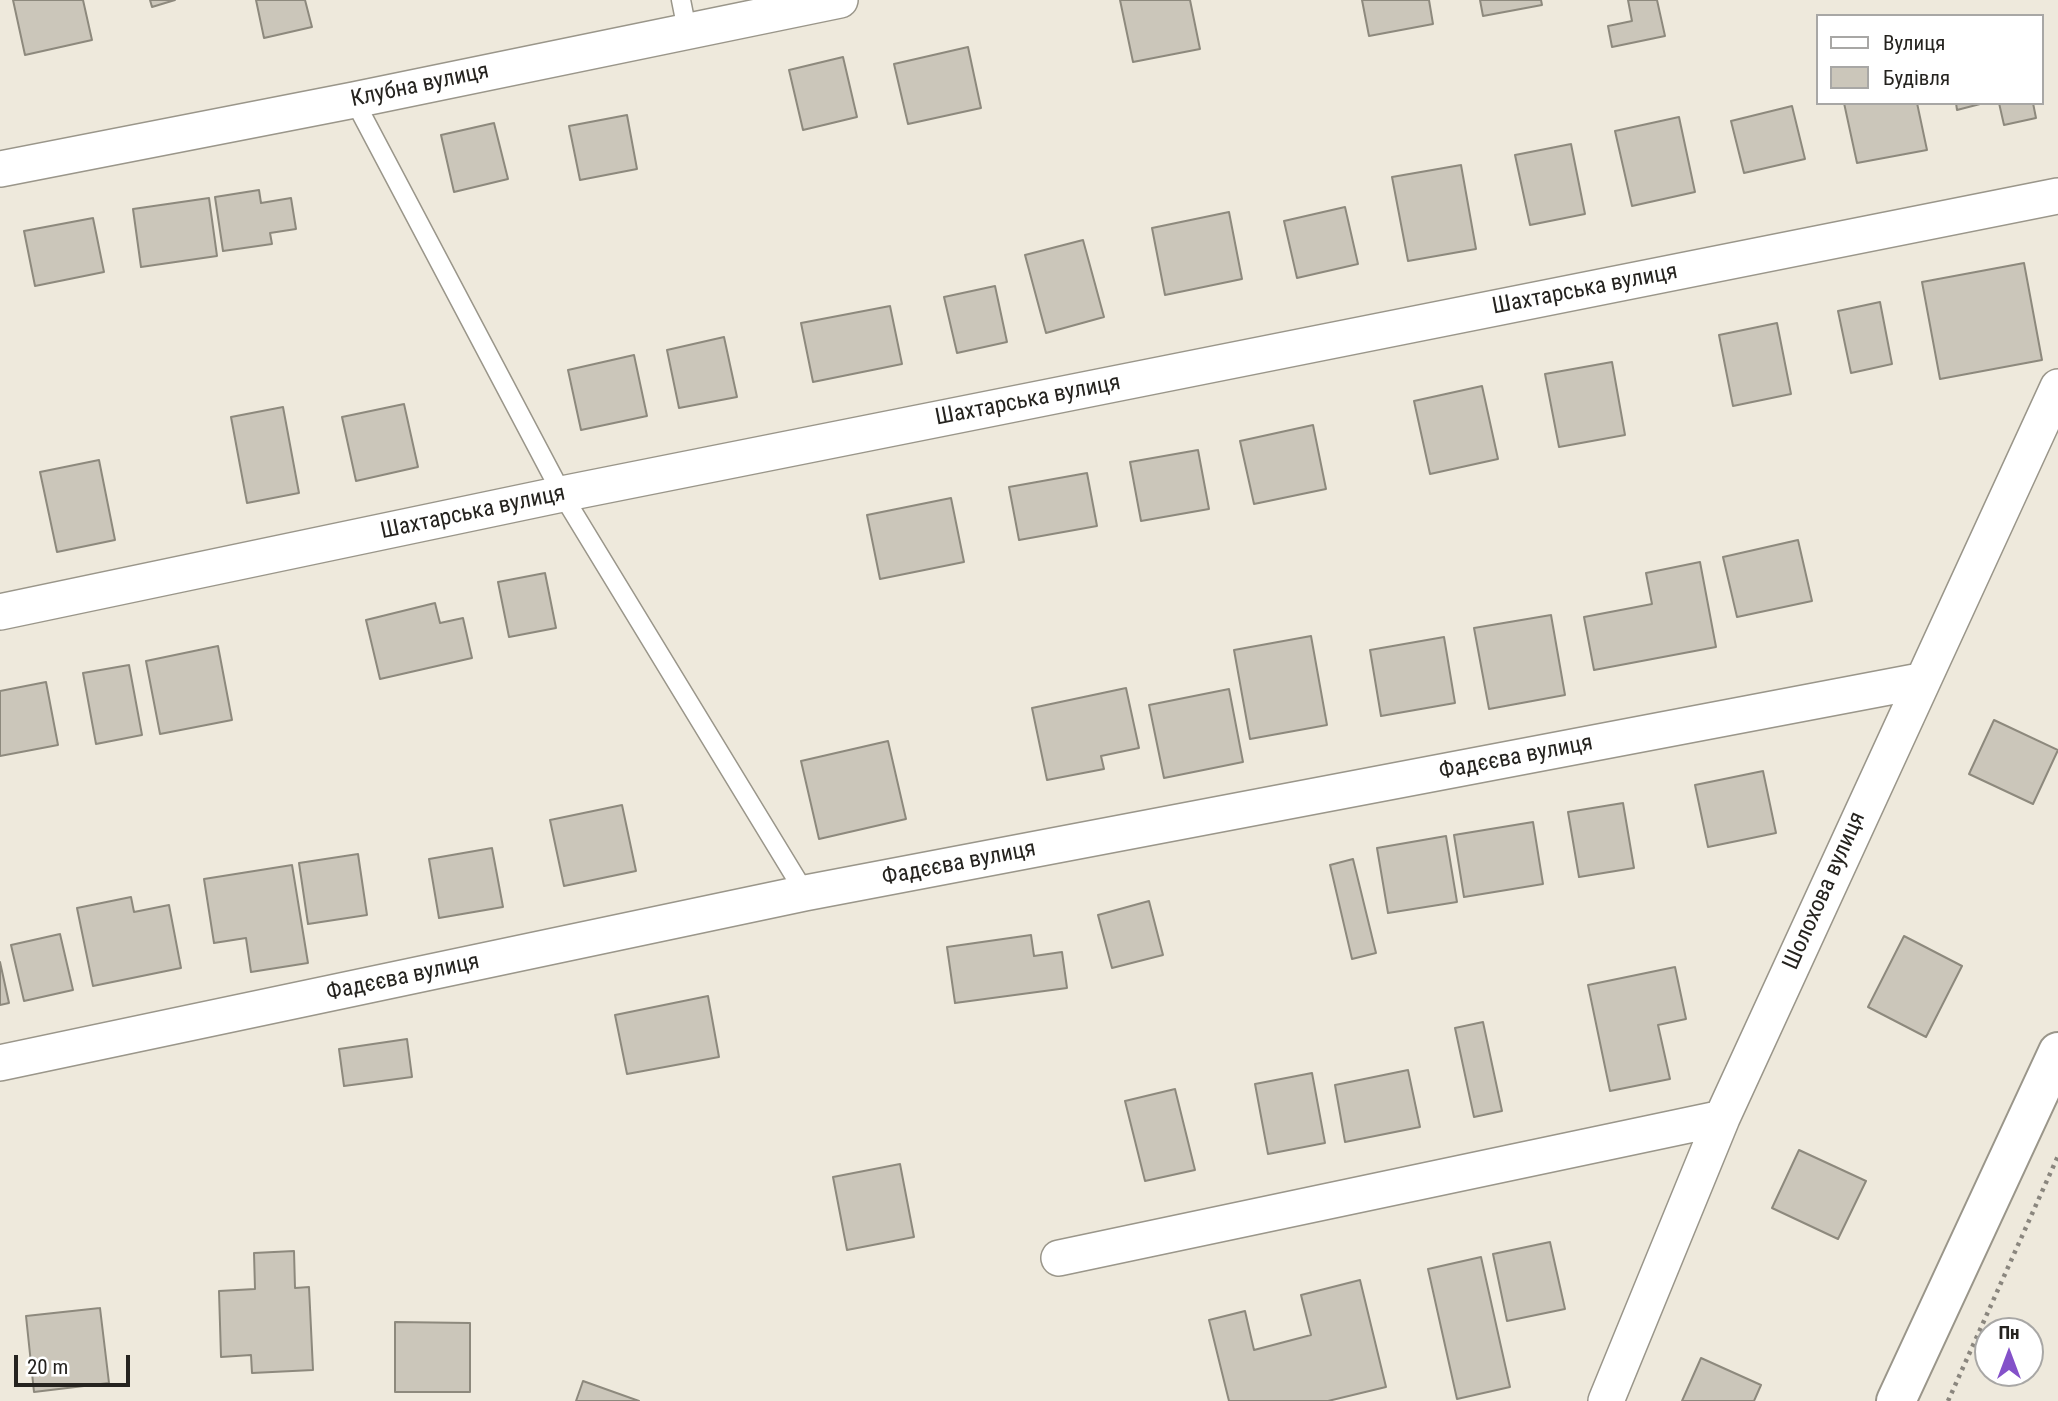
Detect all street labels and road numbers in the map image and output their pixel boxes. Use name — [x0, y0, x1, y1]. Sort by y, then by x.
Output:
street label: Клубна вулиця — [348, 58, 492, 114]
street label: Шахтарська вулиця — [1490, 259, 1680, 321]
street label: Шахтарська вулиця — [933, 370, 1123, 432]
street label: Шахтарська вулиця — [378, 480, 568, 546]
street label: Фадєєва вулиця — [1437, 730, 1595, 786]
street label: Шолохова вулиця — [1778, 808, 1872, 974]
street label: Фадєєва вулиця — [880, 836, 1038, 892]
street label: Фадєєва вулиця — [324, 948, 482, 1008]

